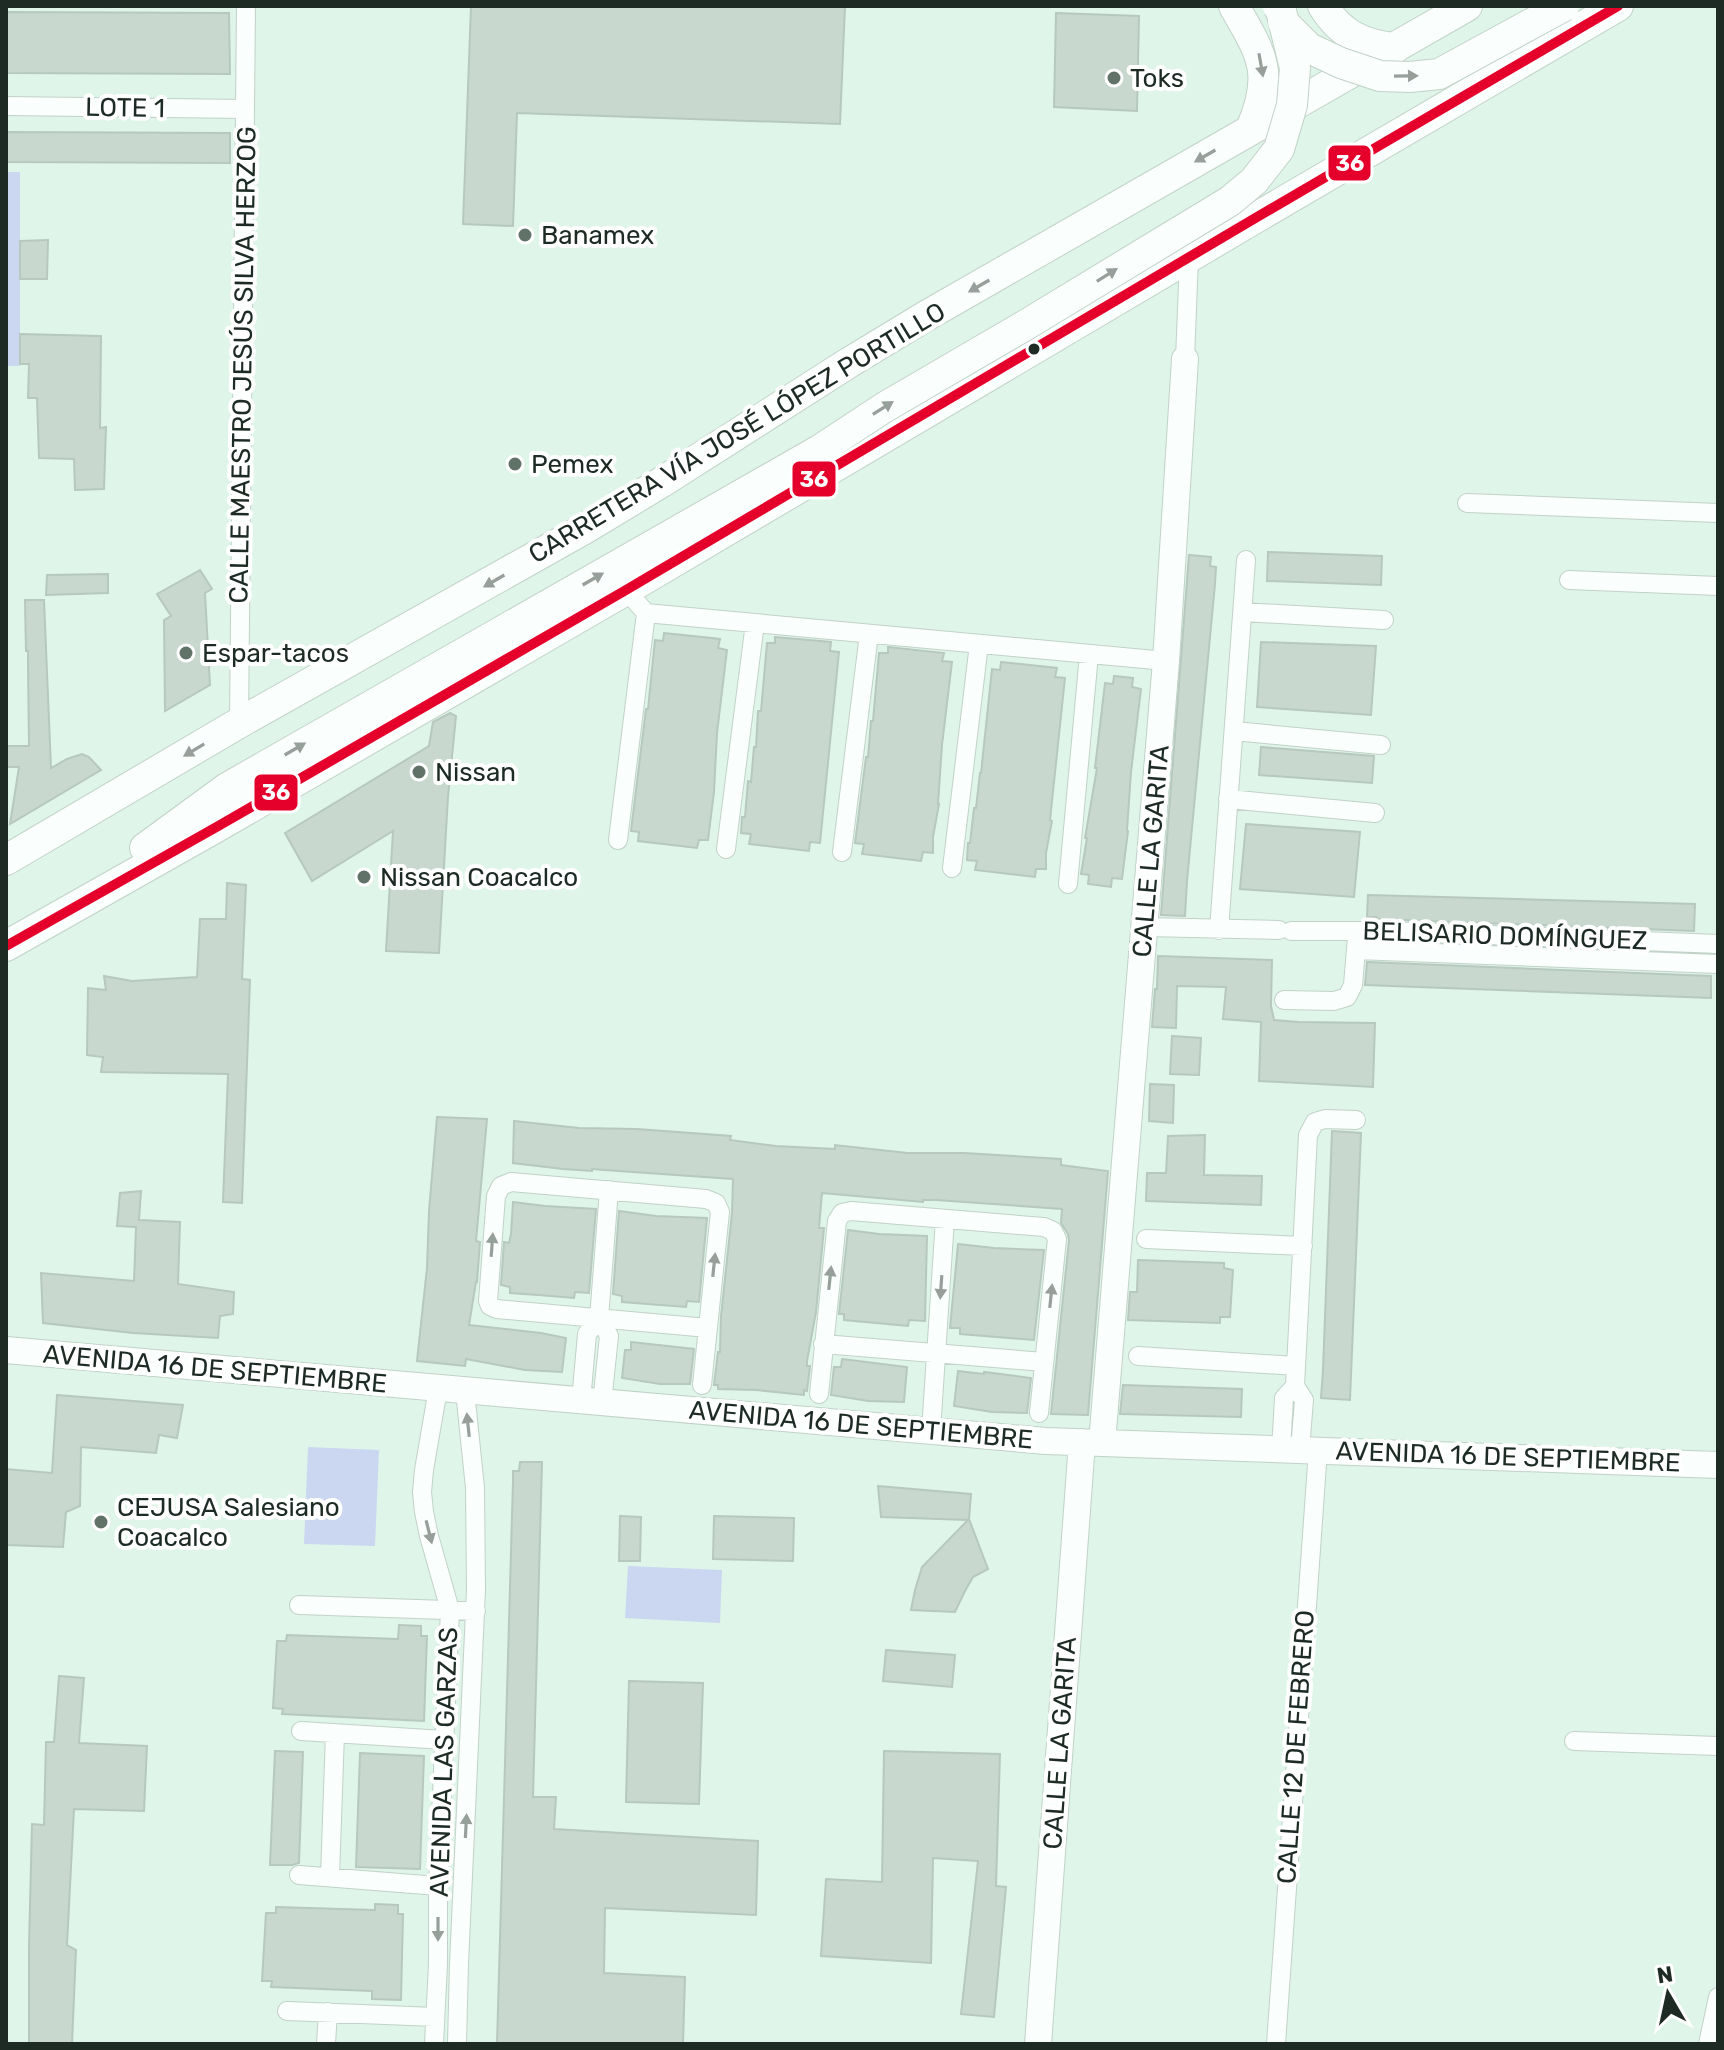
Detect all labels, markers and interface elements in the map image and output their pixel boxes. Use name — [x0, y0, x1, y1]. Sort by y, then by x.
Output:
one-way arrow — [1255, 53, 1267, 78]
place label: Toks — [1130, 63, 1184, 94]
marker: Toks — [1105, 69, 1123, 87]
one-way arrow — [1394, 70, 1419, 82]
street label: LOTE 1 — [85, 92, 165, 124]
street label: CALLE MAESTRO JESÚS SILVA HERZOG — [223, 126, 263, 604]
line badge: 36 — [1327, 144, 1372, 182]
one-way arrow — [1194, 149, 1216, 163]
text: 36 — [1336, 150, 1364, 177]
place label: Banamex — [541, 220, 654, 251]
marker: Banamex — [516, 226, 534, 244]
one-way arrow — [1096, 269, 1118, 283]
one-way arrow — [968, 279, 990, 293]
street label: CARRETERA VÍA JOSÉ LÓPEZ PORTILLO — [523, 296, 951, 570]
unlabelled marker — [1026, 341, 1042, 357]
one-way arrow — [873, 401, 894, 416]
place label: Pemex — [531, 449, 613, 480]
marker: Pemex — [506, 455, 524, 473]
line badge: 36 — [791, 460, 837, 498]
text: 36 — [800, 466, 828, 493]
one-way arrow — [582, 572, 605, 586]
one-way arrow — [483, 574, 505, 588]
place label: Espar-tacos — [202, 638, 349, 669]
marker: Espar-tacos — [177, 644, 195, 662]
one-way arrow — [183, 743, 206, 757]
one-way arrow — [283, 743, 306, 756]
street label: CALLE LA GARITA — [1126, 743, 1176, 959]
place label: Nissan — [435, 757, 516, 788]
marker: Nissan — [410, 763, 428, 781]
line badge: 36 — [253, 773, 299, 812]
text: 36 — [262, 779, 290, 806]
place label: Nissan Coacalco — [380, 862, 578, 893]
marker: Nissan Coacalco — [355, 868, 373, 886]
street label: BELISARIO DOMÍNGUEZ — [1362, 916, 1648, 956]
one-way arrow — [486, 1232, 499, 1257]
one-way arrow — [708, 1252, 721, 1277]
one-way arrow — [824, 1265, 837, 1290]
one-way arrow — [934, 1275, 947, 1300]
one-way arrow — [1044, 1283, 1057, 1308]
street label: AVENIDA 16 DE SEPTIEMBRE — [42, 1339, 388, 1399]
street label: AVENIDA 16 DE SEPTIEMBRE — [688, 1395, 1034, 1455]
one-way arrow — [462, 1412, 475, 1437]
street label: AVENIDA 16 DE SEPTIEMBRE — [1335, 1435, 1681, 1479]
place label: CEJUSA Salesiano Coacalco — [117, 1492, 340, 1553]
marker: CEJUSA Salesiano Coacalco — [92, 1513, 110, 1531]
one-way arrow — [423, 1520, 435, 1545]
street label: CALLE 12 DE FEBRERO — [1271, 1609, 1321, 1885]
street label: AVENIDA LAS GARZAS — [424, 1627, 464, 1897]
street label: CALLE LA GARITA — [1037, 1636, 1083, 1850]
one-way arrow — [459, 1813, 472, 1838]
one-way arrow — [432, 1917, 444, 1942]
north arrow — [1628, 1954, 1708, 2034]
text: N — [1655, 1960, 1675, 1989]

